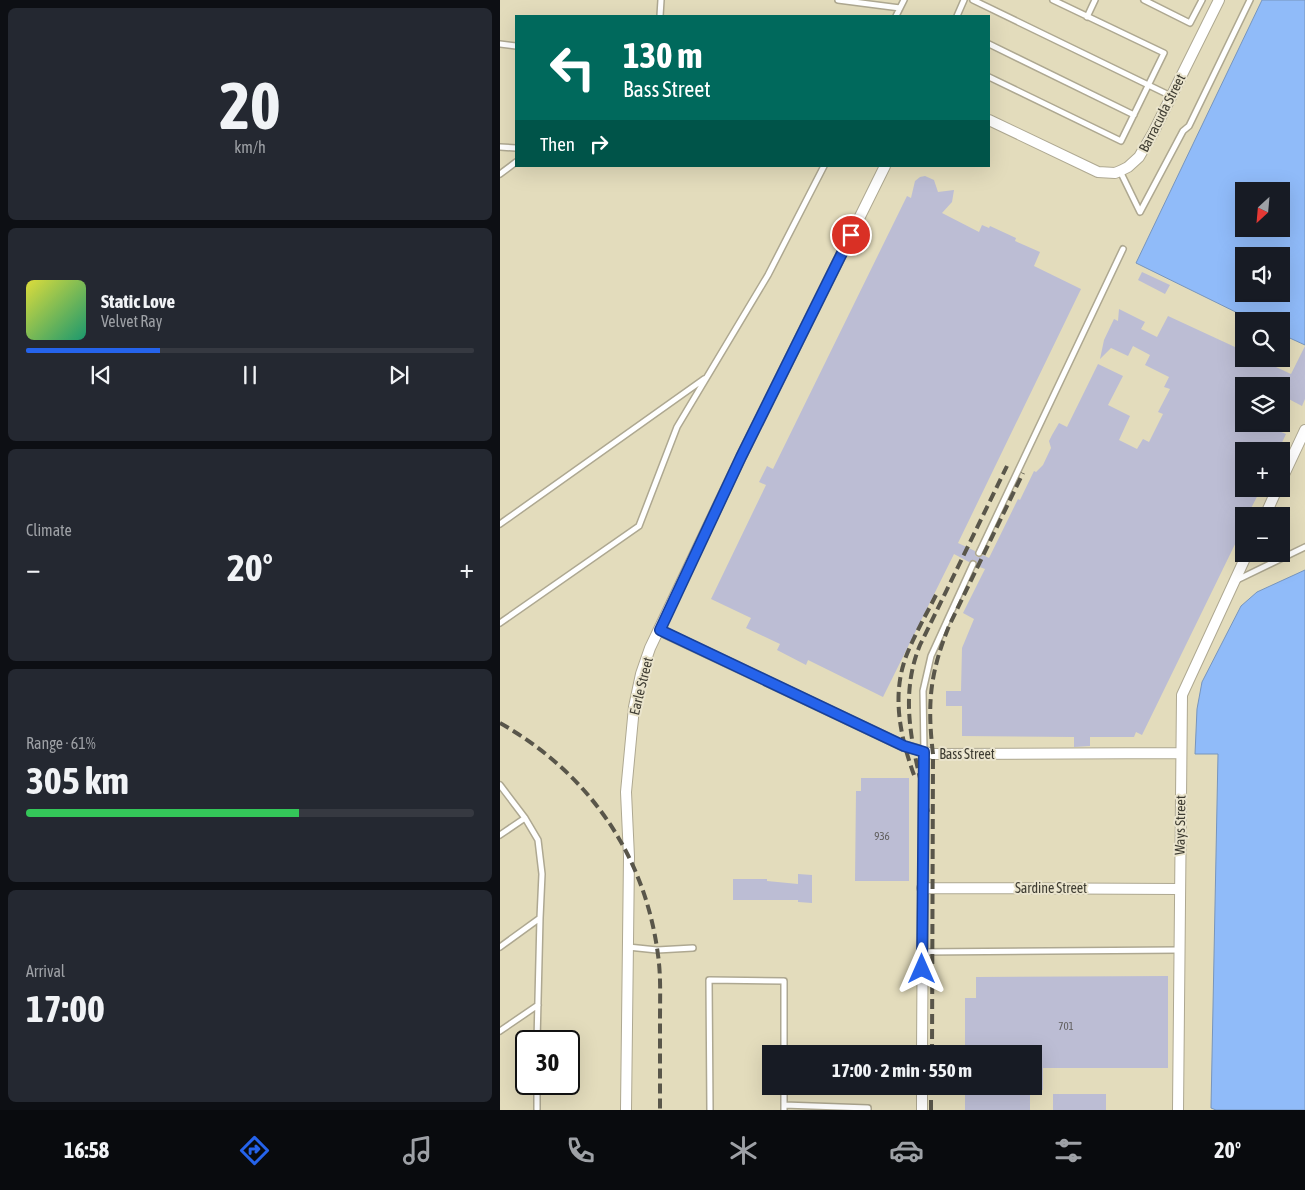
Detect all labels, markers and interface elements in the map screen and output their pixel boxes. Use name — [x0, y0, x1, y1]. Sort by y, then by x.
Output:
icon: left — [540, 35, 605, 100]
text: 130 m — [623, 35, 702, 75]
text: 20 — [219, 68, 281, 143]
street label: Barracuda Street — [1135, 71, 1189, 155]
text: Bass Street — [623, 76, 710, 102]
icon: right — [585, 130, 613, 158]
text: Then — [540, 133, 575, 155]
text: km/h — [234, 138, 266, 156]
north arrow — [1235, 182, 1290, 238]
map controls — [1235, 182, 1290, 562]
pin — [830, 214, 872, 256]
icon: arrive — [837, 221, 865, 249]
button: sound — [1235, 247, 1290, 302]
text: Static Love — [101, 290, 175, 312]
text: Velvet Ray — [101, 312, 162, 330]
button: search — [1235, 312, 1290, 367]
icon: previous — [87, 361, 115, 389]
icon: pause — [236, 361, 264, 389]
icon: next — [385, 361, 413, 389]
button: layers — [1235, 377, 1290, 432]
button: + — [1235, 442, 1290, 497]
button: − — [1235, 507, 1290, 562]
text: Climate — [26, 521, 72, 539]
text: 20° — [227, 546, 273, 589]
text: − — [26, 552, 41, 584]
text: + — [459, 552, 474, 584]
street label: Earle Street — [626, 655, 656, 717]
text: Range · 61% — [26, 734, 96, 752]
street label: Bass Street — [939, 746, 995, 762]
text: 305 km — [26, 759, 129, 802]
street label: Ways Street — [1171, 795, 1189, 855]
house number: 936 — [874, 830, 890, 842]
street label: Sardine Street — [1015, 880, 1087, 896]
position arrow — [895, 942, 947, 994]
text: Arrival — [26, 962, 65, 980]
text: 17:00 — [26, 987, 105, 1030]
house number: 701 — [1058, 1020, 1074, 1032]
speed limit sign: 30 — [515, 1030, 580, 1095]
text: 17:00 · 2 min · 550 m — [832, 1059, 972, 1081]
icon: directions — [237, 1133, 272, 1168]
icon: music — [400, 1133, 435, 1168]
icon: phone — [563, 1133, 598, 1168]
icon: climate — [726, 1133, 761, 1168]
icon: car — [889, 1133, 924, 1168]
icon: filters — [1051, 1133, 1086, 1168]
text: 16:58 — [64, 1137, 109, 1163]
text: 20° — [1214, 1137, 1241, 1163]

